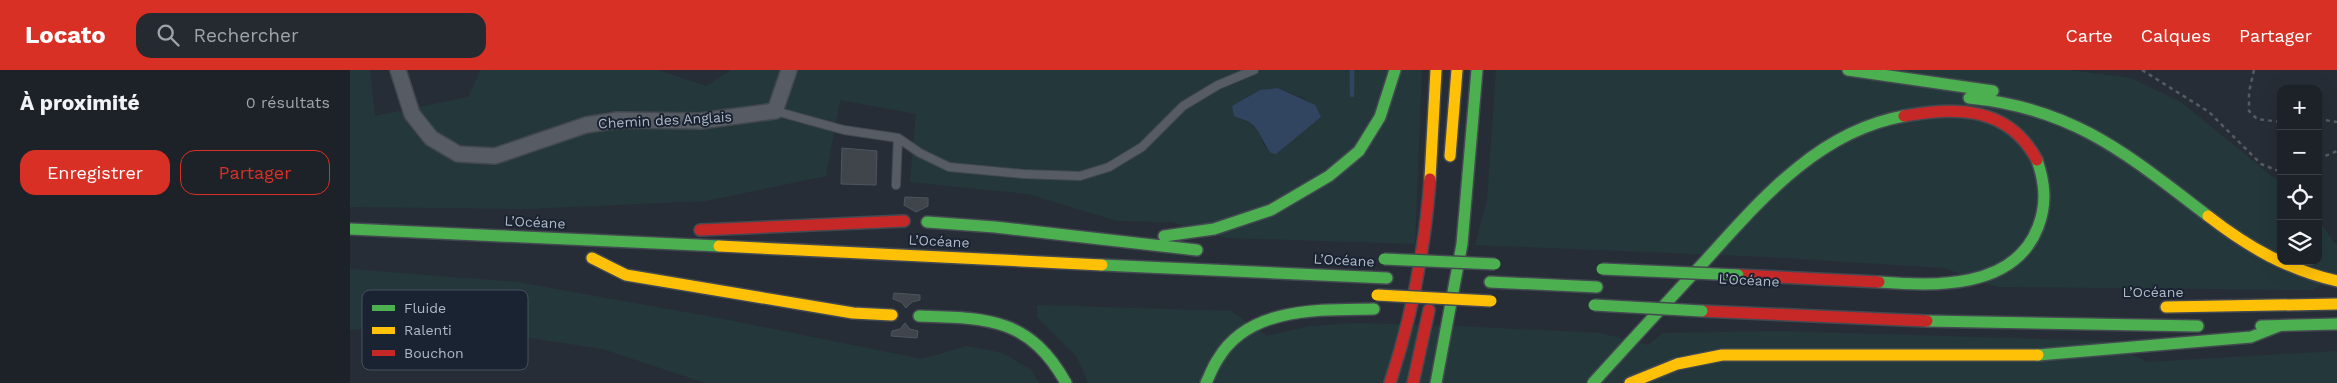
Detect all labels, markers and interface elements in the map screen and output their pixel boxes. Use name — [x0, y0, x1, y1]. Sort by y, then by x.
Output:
search box — [136, 13, 486, 58]
text: Locato — [25, 21, 106, 49]
icon: search — [154, 21, 182, 49]
text: Rechercher — [194, 24, 299, 47]
text: Carte — [2065, 25, 2113, 46]
text: Calques — [2141, 25, 2211, 46]
text: Partager — [2239, 25, 2312, 46]
map controls — [2277, 85, 2322, 265]
button: + — [2277, 85, 2322, 130]
text: À proximité — [20, 90, 140, 115]
text: 0 résultats — [246, 93, 330, 112]
street label: Chemin des Anglais — [598, 109, 732, 131]
button: − — [2277, 130, 2322, 175]
button: Enregistrer — [20, 150, 170, 195]
button: Partager — [180, 150, 330, 195]
button: locate — [2277, 175, 2322, 220]
street label: L’Océane — [504, 212, 566, 232]
button: layers — [2277, 220, 2322, 265]
street label: L’Océane — [908, 231, 970, 251]
street label: L’Océane — [1313, 250, 1375, 270]
street label: L’Océane — [1718, 270, 1780, 290]
street label: L’Océane — [2122, 284, 2184, 300]
legend — [362, 290, 528, 370]
text: Fluide — [404, 300, 446, 316]
text: Ralenti — [404, 322, 452, 338]
text: Bouchon — [404, 345, 464, 361]

